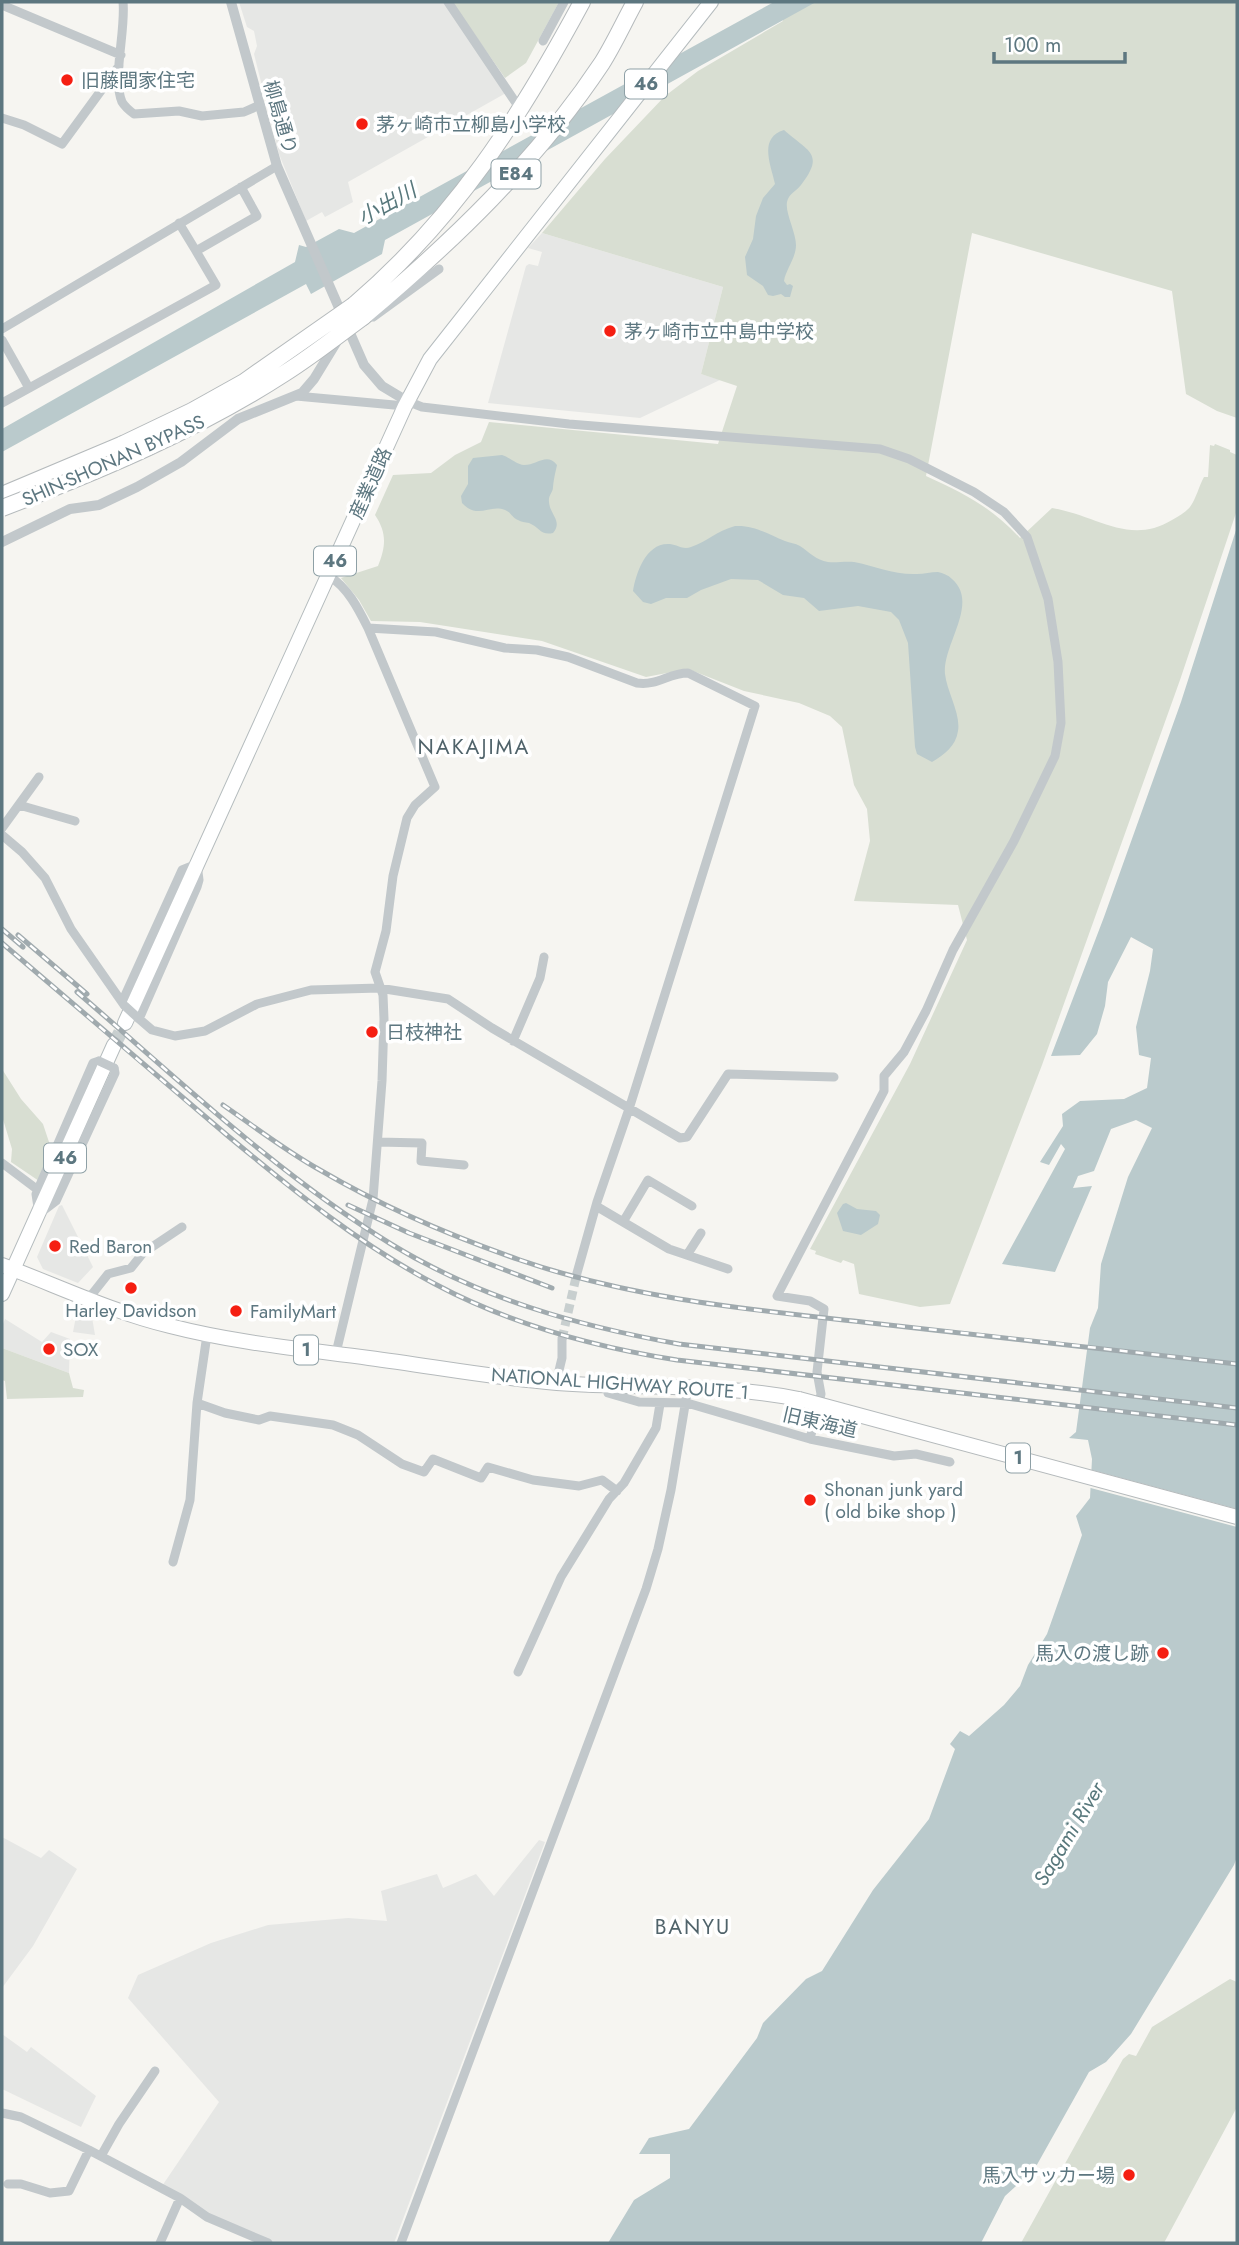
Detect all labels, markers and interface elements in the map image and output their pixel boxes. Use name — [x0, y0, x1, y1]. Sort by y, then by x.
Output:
scale bar — [994, 21, 1125, 65]
text: 100 m — [1004, 30, 1061, 60]
place label: 旧藤間家住宅 — [81, 67, 195, 94]
road number: 46 — [625, 70, 667, 98]
marker: 旧藤間家住宅 — [59, 72, 75, 88]
street label: 柳島通り — [257, 77, 304, 157]
place label: 茅ヶ崎市立柳島小学校 — [376, 111, 566, 138]
marker: 茅ヶ崎市立柳島小学校 — [354, 116, 370, 132]
road number: E84 — [491, 160, 540, 188]
water label: 小出川 — [352, 175, 424, 232]
place label: 茅ヶ崎市立中島中学校 — [624, 318, 814, 345]
marker: 茅ヶ崎市立中島中学校 — [602, 323, 618, 339]
street label: SHIN-SHONAN BYPASS — [18, 408, 209, 513]
street label: 産業道路 — [343, 443, 398, 523]
road number: 46 — [314, 546, 356, 576]
district label: NAKAJIMA — [418, 732, 530, 762]
place label: 日枝神社 — [386, 1019, 462, 1046]
marker: 日枝神社 — [364, 1024, 380, 1040]
road number: 46 — [44, 1143, 86, 1172]
place label: Red Baron — [69, 1233, 152, 1260]
marker: Red Baron — [47, 1238, 63, 1254]
marker: Harley Davidson — [123, 1280, 139, 1296]
place label: Harley Davidson — [65, 1297, 197, 1324]
place label: FamilyMart — [250, 1298, 337, 1325]
marker: FamilyMart — [228, 1303, 244, 1319]
place label: SOX — [63, 1336, 99, 1363]
road number: 1 — [294, 1336, 318, 1364]
marker: SOX — [41, 1341, 57, 1357]
street label: NATIONAL HIGHWAY ROUTE 1 — [490, 1361, 750, 1406]
street label: 旧東海道 — [780, 1401, 860, 1444]
road number: 1 — [1006, 1443, 1030, 1472]
place label: Shonan junk yard ( old bike shop ) — [824, 1476, 963, 1525]
marker: Shonan junk yard ( old bike shop ) — [802, 1492, 818, 1508]
place label: 馬入の渡し跡 — [1035, 1640, 1149, 1667]
marker: 馬入の渡し跡 — [1155, 1645, 1171, 1661]
water label: Sagami River — [1026, 1776, 1112, 1892]
district label: BANYU — [655, 1912, 731, 1942]
place label: 馬入サッカー場 — [982, 2162, 1115, 2189]
marker: 馬入サッカー場 — [1121, 2167, 1137, 2183]

